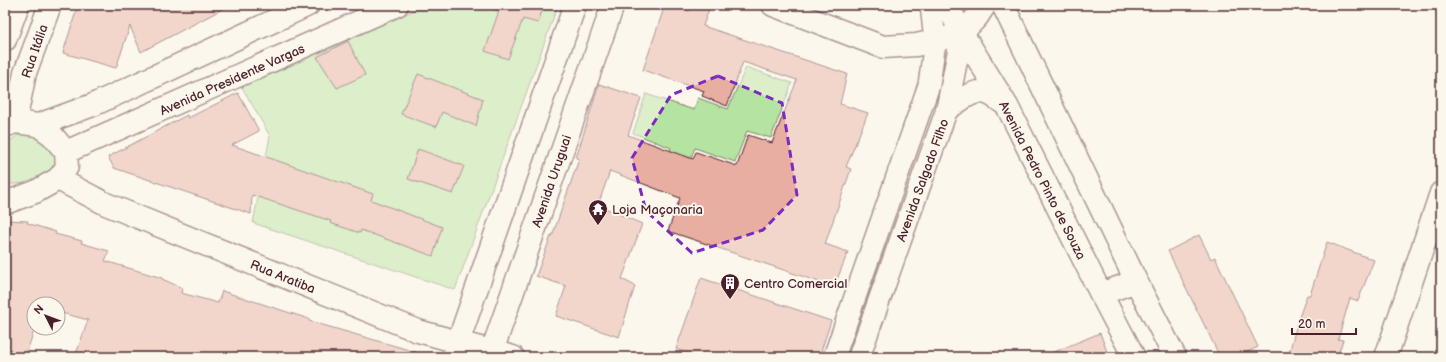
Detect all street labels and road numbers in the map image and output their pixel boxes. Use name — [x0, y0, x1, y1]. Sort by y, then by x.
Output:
street label: Rua Itália — [18, 22, 52, 80]
street label: Avenida Presidente Vargas — [157, 40, 308, 119]
street label: Avenida Pedro Pinto de Souza — [995, 99, 1089, 262]
street label: Avenida Salgado Filho — [893, 117, 953, 244]
street label: Avenida Uruguai — [529, 133, 575, 230]
street label: Rua Aratiba — [248, 257, 318, 297]

